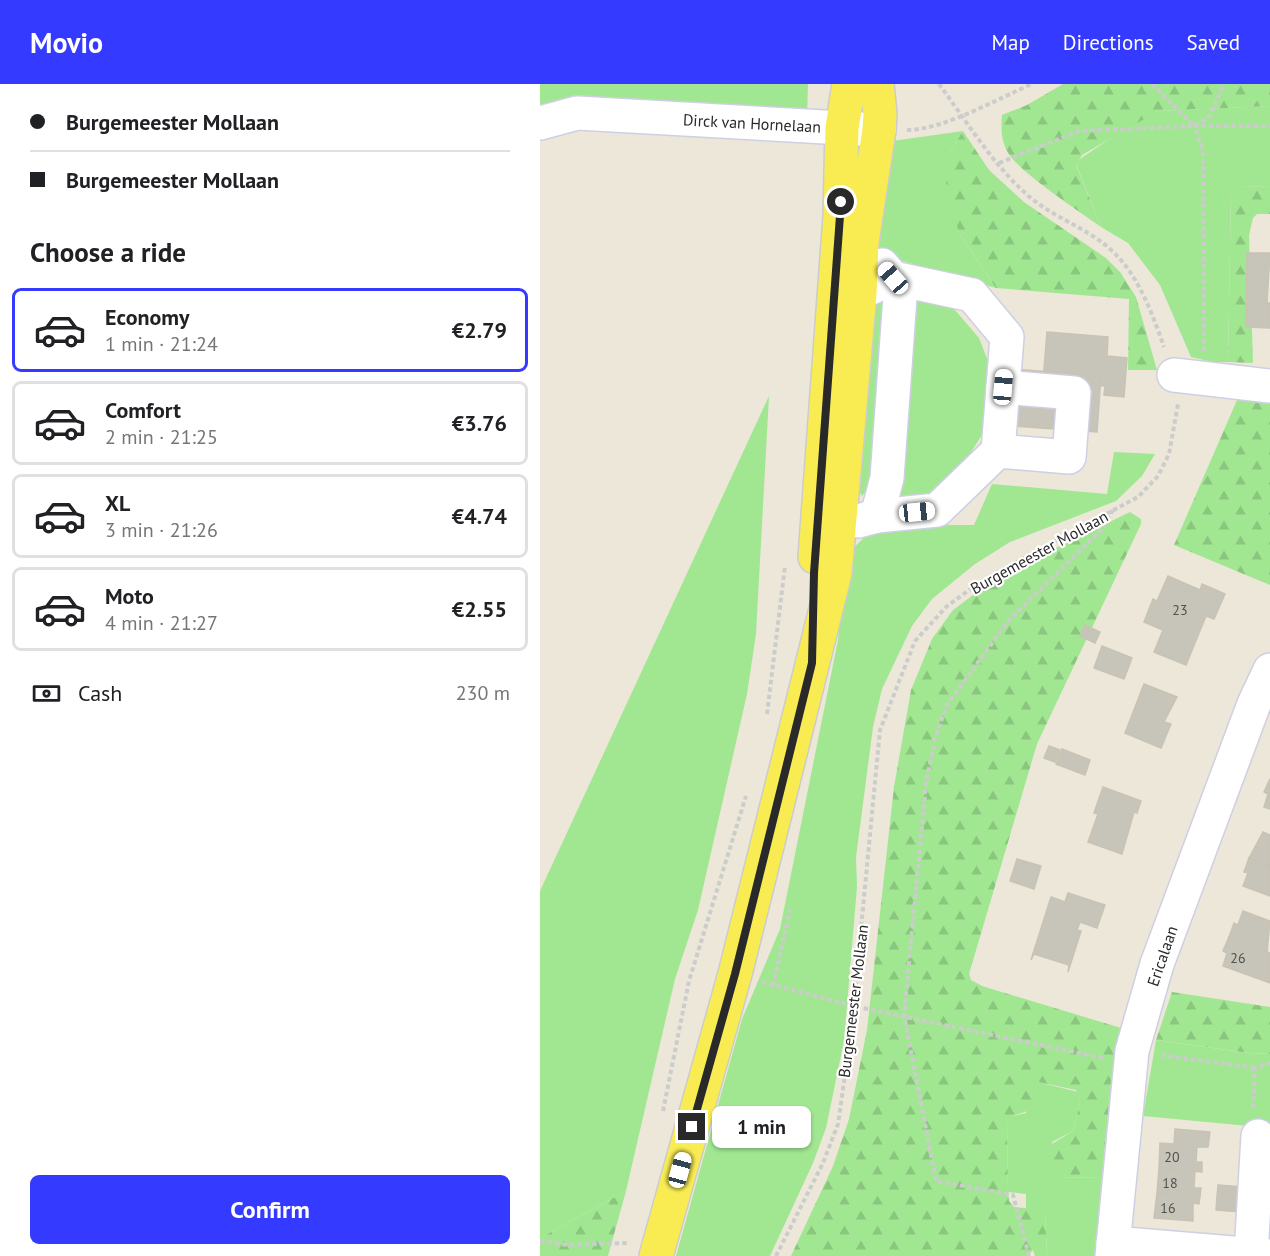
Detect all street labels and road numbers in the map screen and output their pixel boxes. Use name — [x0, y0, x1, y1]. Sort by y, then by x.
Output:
street label: Dirck van Hornelaan — [682, 109, 822, 137]
street label: Burgemeester Mollaan — [967, 506, 1111, 598]
street label: Burgemeester Mollaan — [834, 923, 872, 1079]
street label: Ericalaan — [1142, 923, 1182, 989]

